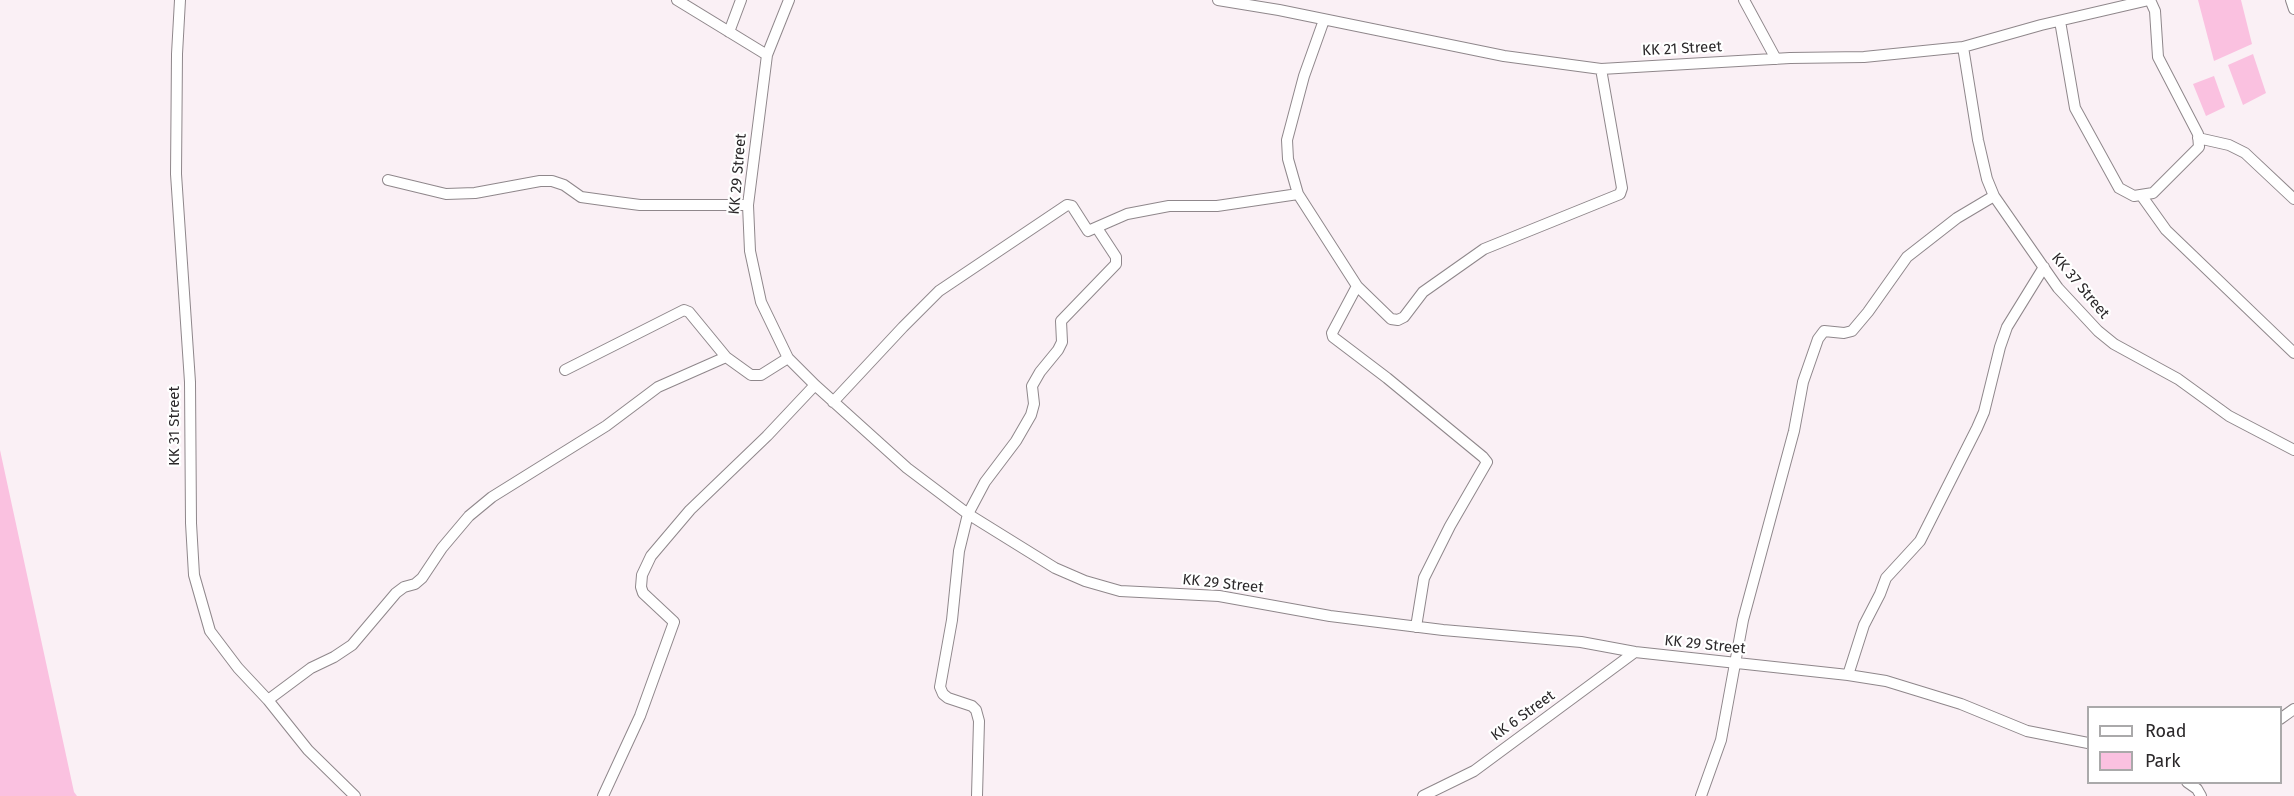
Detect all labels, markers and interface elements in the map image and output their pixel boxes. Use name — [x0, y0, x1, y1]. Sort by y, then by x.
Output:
street label: KK 21 Street — [1642, 38, 1722, 60]
street label: KK 29 Street — [725, 133, 751, 215]
street label: KK 37 Street — [2047, 249, 2113, 323]
street label: KK 31 Street — [166, 386, 184, 466]
street label: KK 29 Street — [1182, 571, 1264, 597]
street label: KK 29 Street — [1664, 632, 1746, 658]
street label: KK 6 Street — [1488, 687, 1558, 745]
legend — [2087, 706, 2282, 784]
text: Road — [2145, 720, 2187, 742]
text: Park — [2145, 750, 2180, 772]

